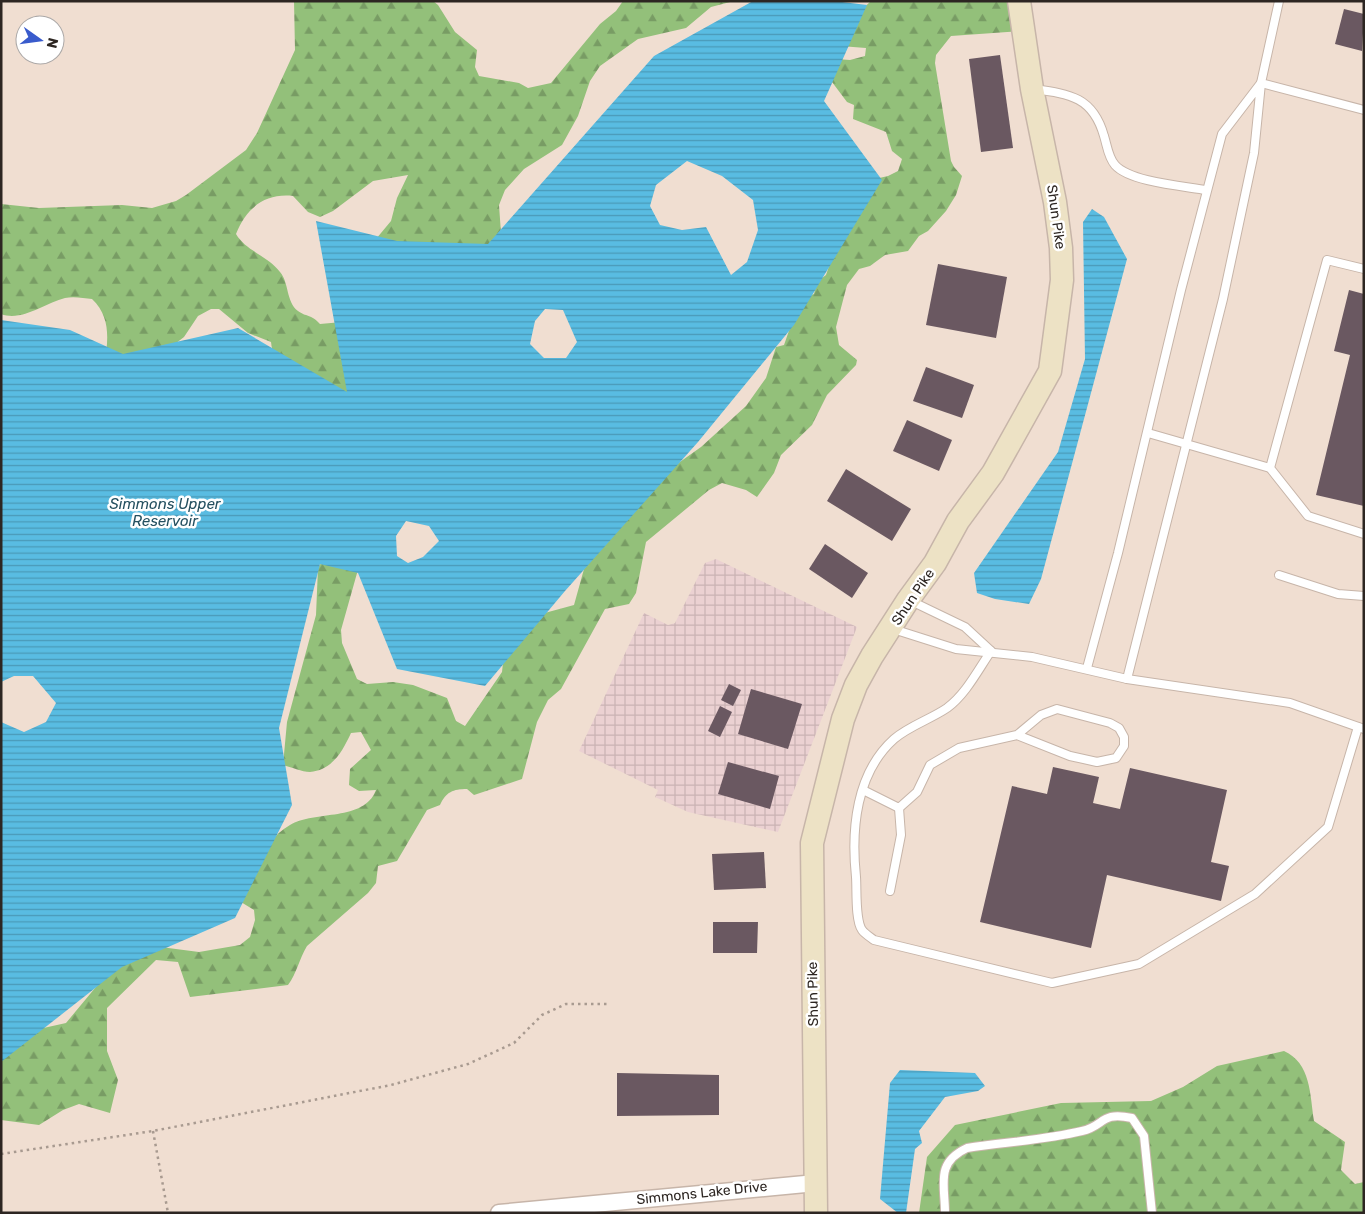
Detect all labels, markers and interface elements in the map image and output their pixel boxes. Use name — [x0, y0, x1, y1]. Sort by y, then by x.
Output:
north arrow — [15, 15, 65, 65]
text: N — [43, 36, 62, 50]
street label: Shun Pike — [1043, 184, 1069, 250]
water label: Simmons Upper Reservoir — [109, 495, 222, 530]
street label: Shun Pike — [888, 565, 938, 629]
street label: Shun Pike — [804, 961, 822, 1026]
street label: Simmons Lake Drive — [636, 1178, 768, 1208]

